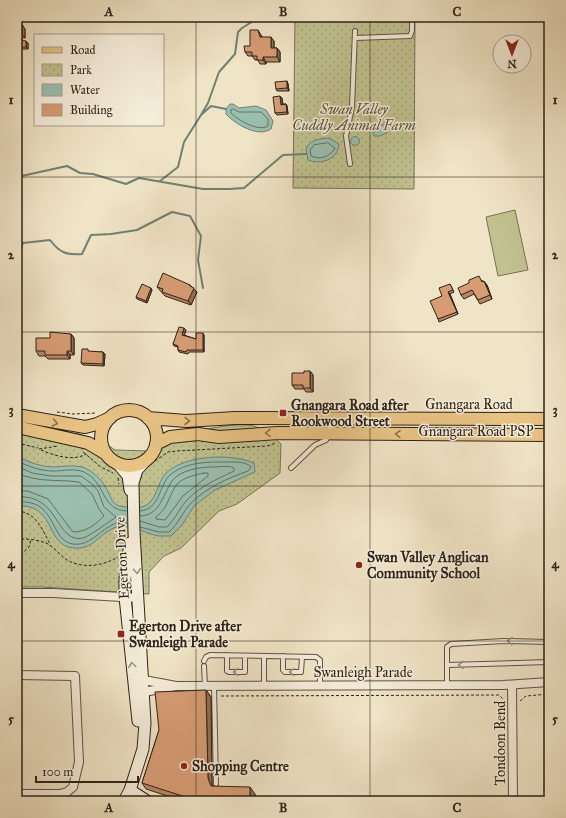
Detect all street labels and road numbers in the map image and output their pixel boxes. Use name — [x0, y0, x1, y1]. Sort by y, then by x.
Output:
street label: Gnangara Road — [425, 396, 513, 413]
street label: Gnangara Road PSP — [419, 423, 533, 440]
street label: Egerton Drive — [111, 516, 133, 600]
street label: Swanleigh Parade — [313, 664, 413, 681]
street label: Tondoon Bend — [492, 701, 509, 785]

